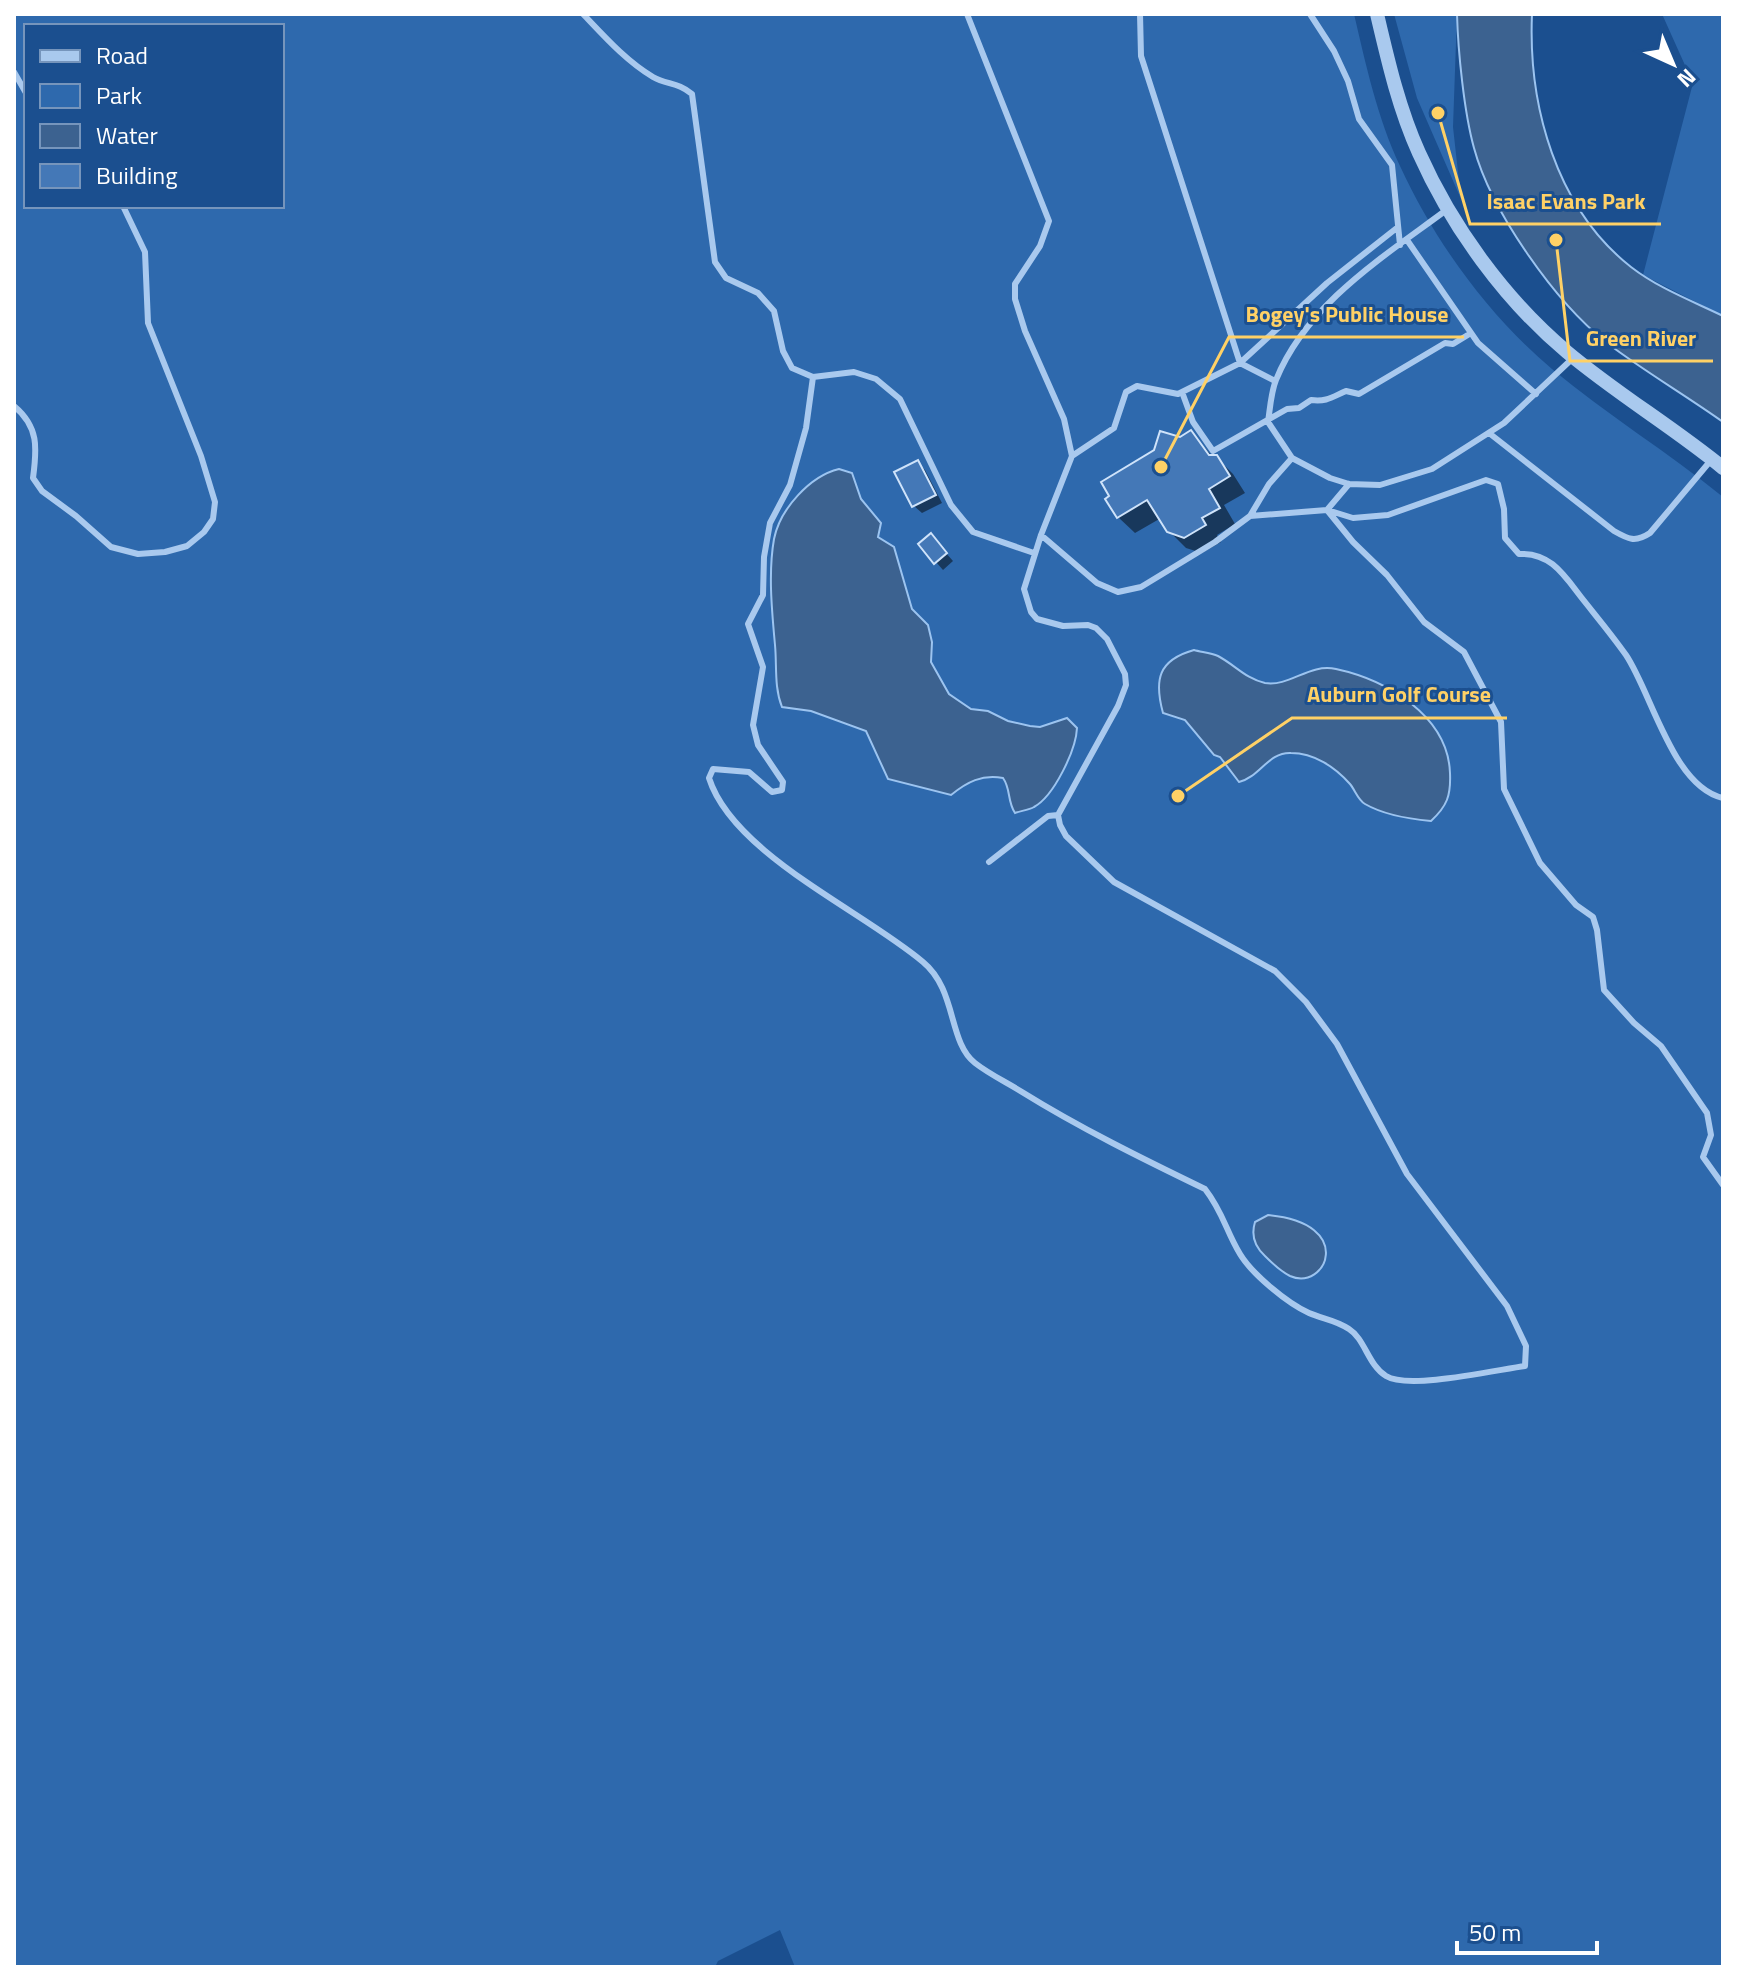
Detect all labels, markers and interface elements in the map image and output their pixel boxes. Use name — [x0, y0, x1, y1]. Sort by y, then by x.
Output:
legend — [24, 24, 284, 208]
north arrow — [1633, 24, 1713, 104]
text: Road — [96, 37, 148, 73]
text: N — [1670, 61, 1704, 96]
text: Park — [96, 77, 142, 113]
text: Water — [96, 117, 158, 153]
text: Building — [96, 157, 178, 193]
callout: Isaac Evans Park — [1470, 178, 1661, 224]
text: Isaac Evans Park — [1486, 184, 1646, 218]
callout: Bogey's Public House — [1229, 291, 1464, 337]
text: Bogey's Public House — [1246, 297, 1448, 331]
callout: Green River — [1570, 315, 1713, 361]
text: Green River — [1586, 321, 1696, 355]
callout: Auburn Golf Course — [1292, 672, 1507, 718]
text: Auburn Golf Course — [1307, 677, 1491, 711]
scale bar — [1457, 1905, 1597, 1955]
text: 50 m — [1469, 1914, 1521, 1950]

